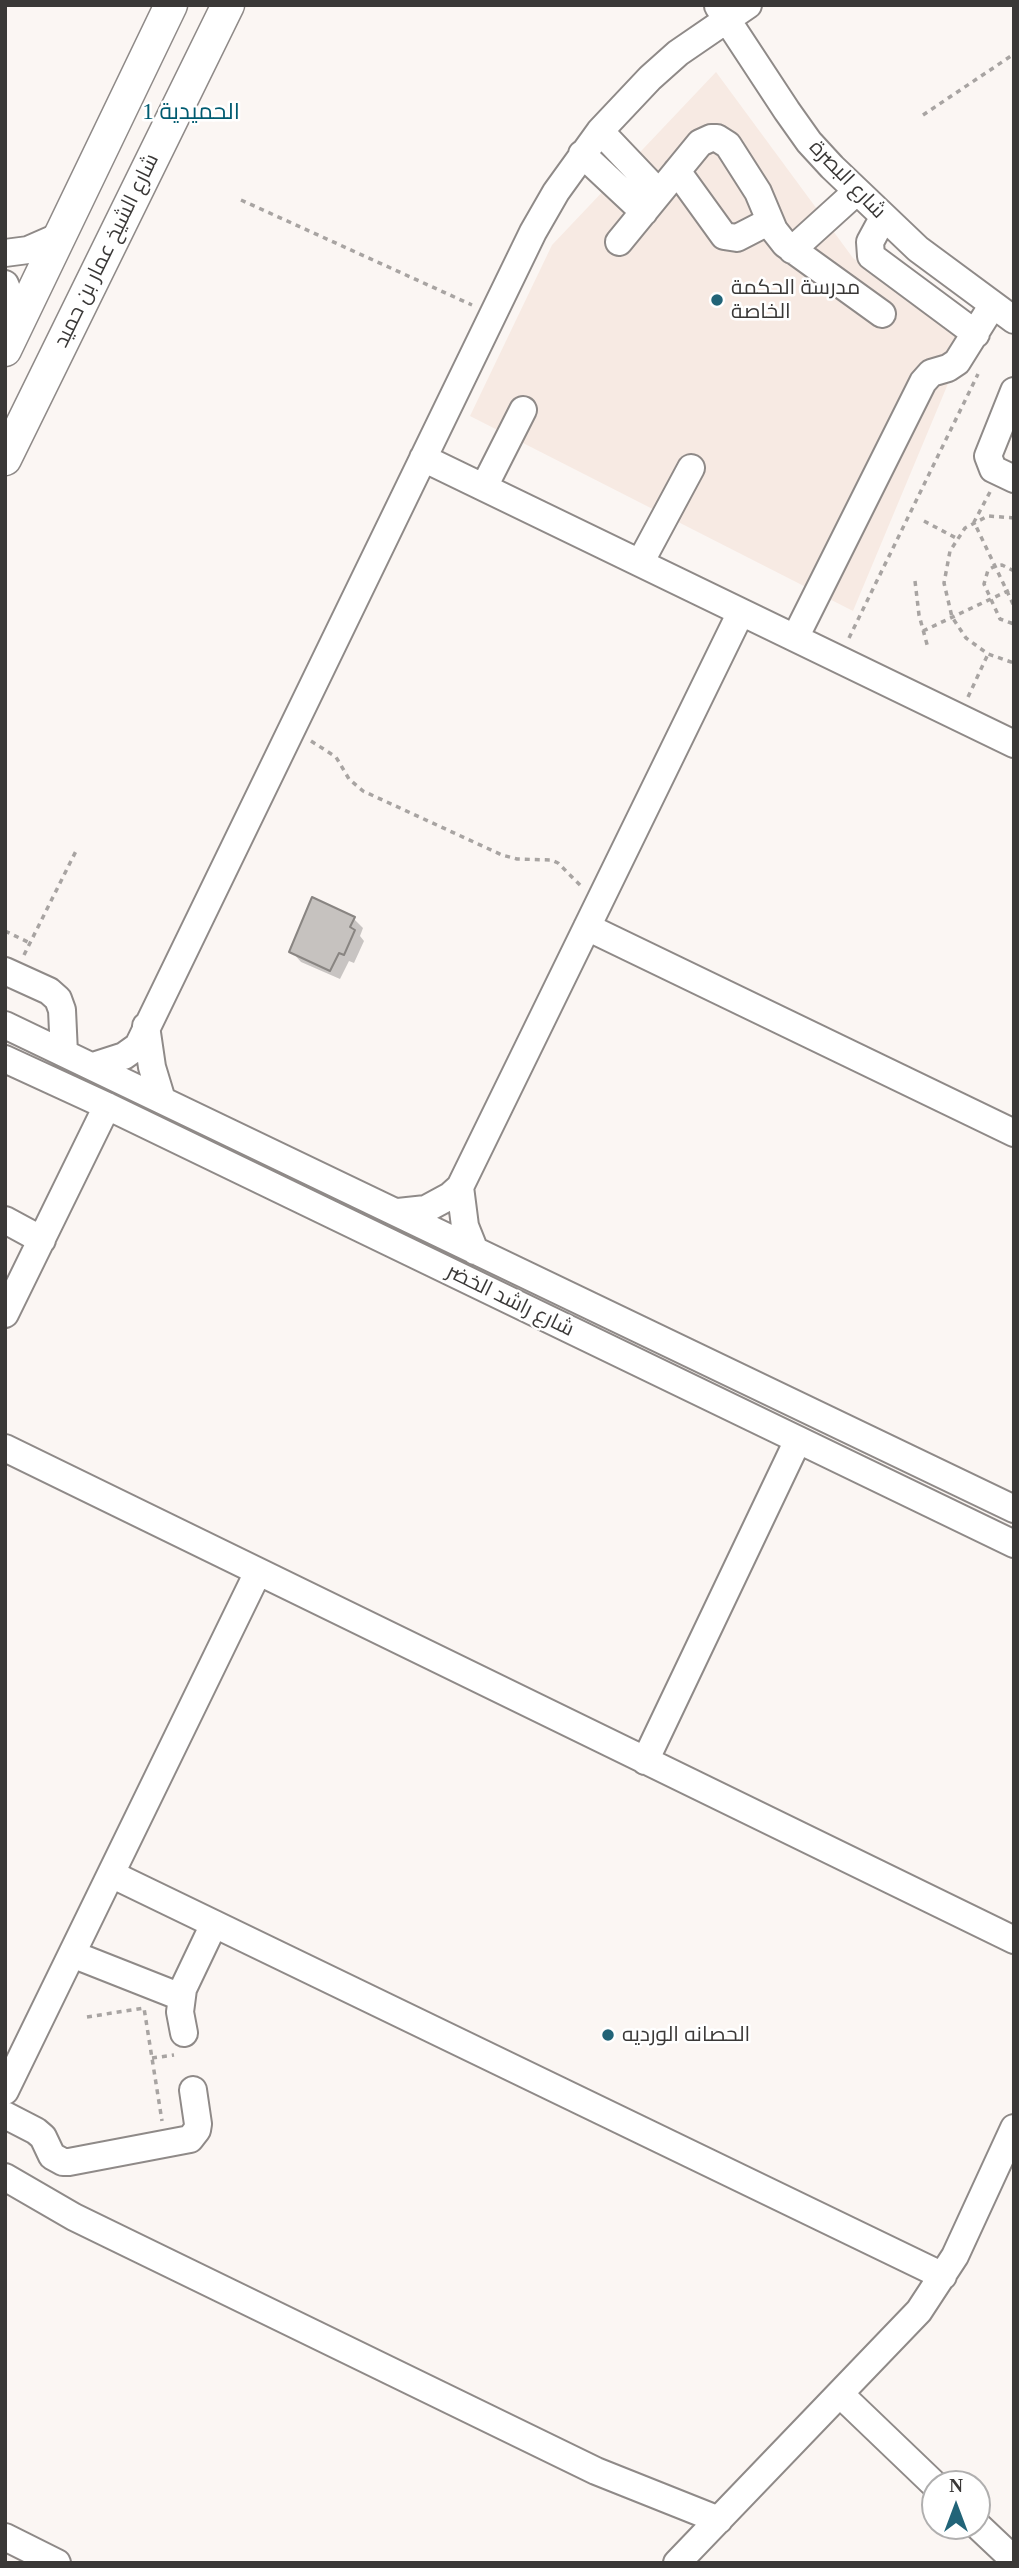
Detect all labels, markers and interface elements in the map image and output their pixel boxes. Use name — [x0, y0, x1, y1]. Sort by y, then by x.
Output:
district label: الحميدية 1 — [142, 99, 240, 127]
street label: شارع البصرة — [803, 136, 891, 224]
street label: شارع الشيخ عمار بن حميد — [49, 150, 165, 352]
place label: مدرسة الحكمة الخاصة — [731, 275, 860, 325]
marker: مدرسة الحكمة الخاصة — [709, 292, 725, 308]
street label: شارع راشد الخضر — [442, 1259, 578, 1343]
place label: الحصانه الورديه — [622, 2022, 750, 2048]
marker: الحصانه الورديه — [600, 2027, 616, 2043]
north arrow — [921, 2470, 991, 2540]
text: N — [949, 2475, 963, 2496]

